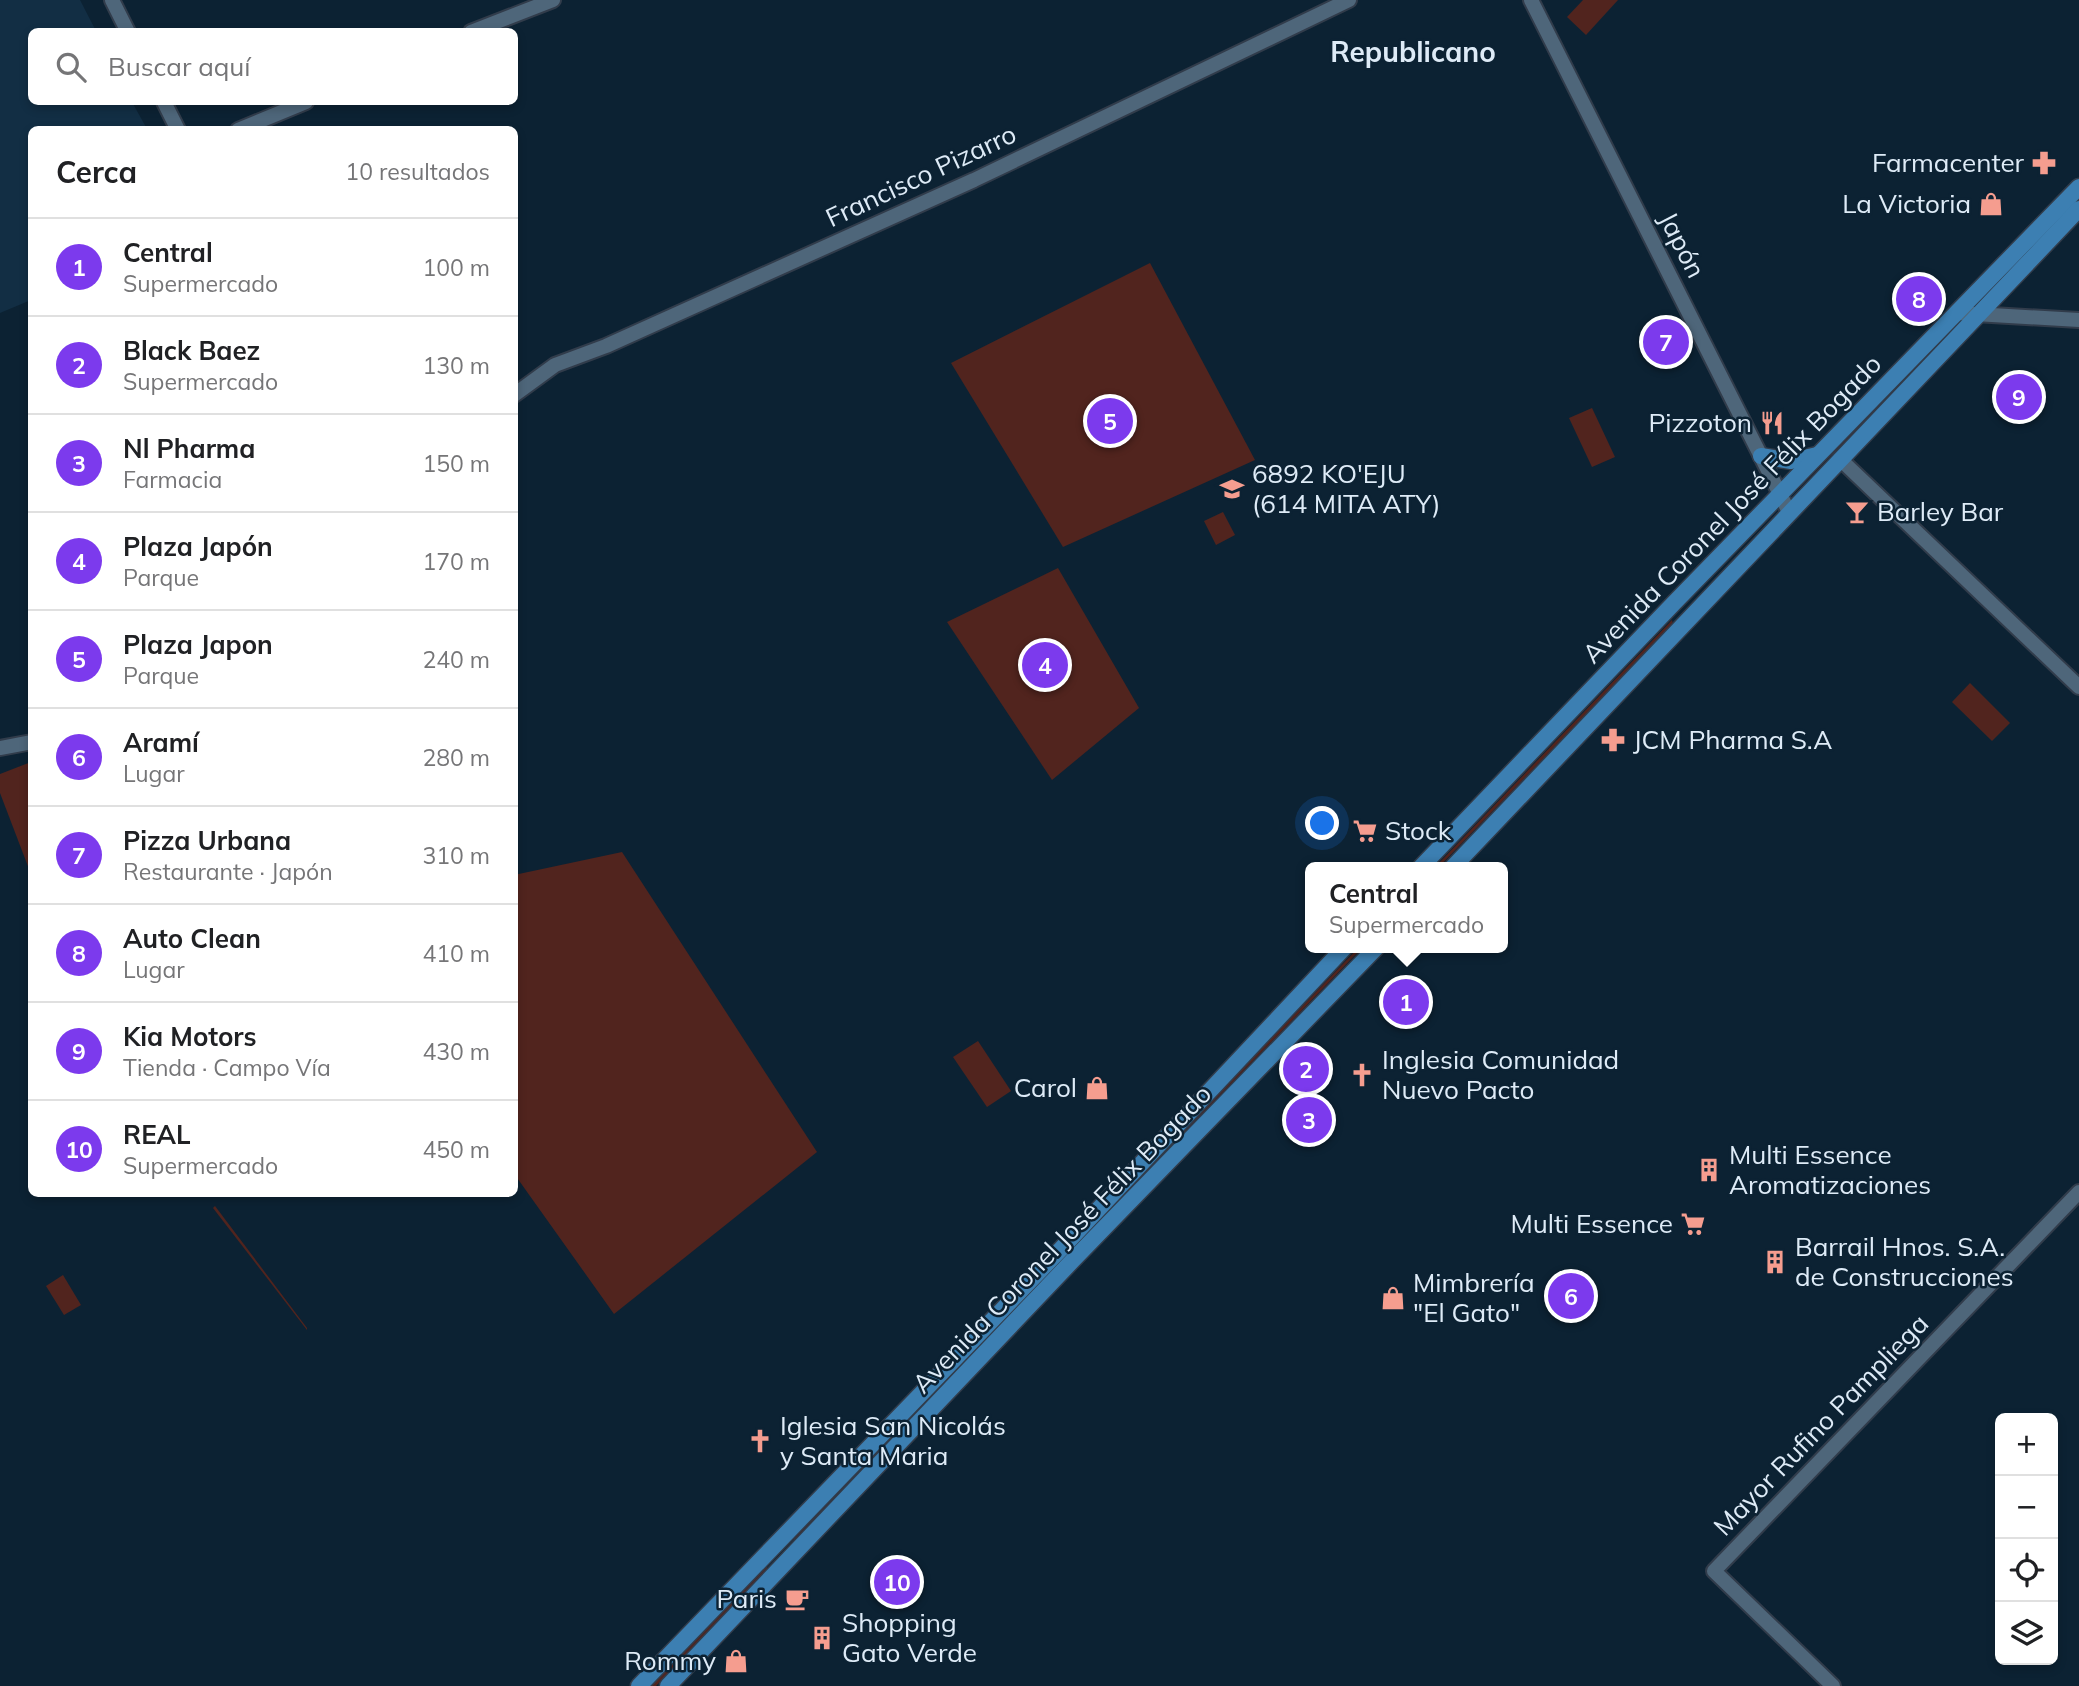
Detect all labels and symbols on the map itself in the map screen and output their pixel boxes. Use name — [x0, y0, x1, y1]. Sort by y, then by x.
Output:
district label: Republicano — [1330, 34, 1496, 69]
street label: Francisco Pizarro — [820, 117, 1021, 234]
place label: Farmacenter — [1872, 146, 2025, 179]
pharmacy icon: Farmacenter — [2030, 149, 2058, 177]
place label: La Victoria — [1842, 187, 1971, 220]
shop icon: La Victoria — [1977, 190, 2005, 218]
street label: Japón — [1652, 206, 1713, 283]
pin: 8 — [1896, 273, 1942, 325]
pin: 7 — [1643, 316, 1689, 368]
street label: Avenida Coronel José Félix Bogado — [1575, 347, 1888, 670]
pin: 9 — [1996, 371, 2042, 423]
pin: 5 — [1087, 395, 1133, 447]
place label: Pizzoton — [1648, 406, 1752, 439]
restaurant icon: Pizzoton — [1758, 409, 1786, 437]
place label: 6892 KO'EJU (614 MITA ATY) — [1252, 457, 1440, 520]
school or university icon: 6892 KO'EJU (614 MITA ATY) — [1218, 475, 1246, 503]
place label: Barley Bar — [1877, 495, 2004, 528]
bar icon: Barley Bar — [1843, 498, 1871, 526]
pin: 4 — [1022, 639, 1068, 691]
place label: JCM Pharma S.A — [1633, 723, 1832, 756]
pharmacy icon: JCM Pharma S.A — [1599, 726, 1627, 754]
your location — [1305, 806, 1339, 840]
place label: Stock — [1385, 814, 1452, 847]
supermarket icon: Stock — [1351, 817, 1379, 845]
pin: 1 — [1383, 976, 1429, 1028]
pin: 2 — [1283, 1043, 1329, 1095]
place label: Inglesia Comunidad Nuevo Pacto — [1382, 1043, 1619, 1106]
church icon: Inglesia Comunidad Nuevo Pacto — [1348, 1061, 1376, 1089]
place label: Carol — [1014, 1071, 1077, 1104]
shop icon: Carol — [1083, 1074, 1111, 1102]
street label: Avenida Coronel José Félix Bogado — [905, 1077, 1218, 1400]
pin: 3 — [1286, 1094, 1332, 1146]
place label: Multi Essence Aromatizaciones — [1729, 1138, 1931, 1201]
building icon: Multi Essence Aromatizaciones — [1695, 1156, 1723, 1184]
place label: Multi Essence — [1510, 1207, 1673, 1240]
supermarket icon: Multi Essence — [1679, 1210, 1707, 1238]
place label: Barrail Hnos. S.A. de Construcciones — [1795, 1230, 2014, 1293]
building icon: Barrail Hnos. S.A. de Construcciones — [1761, 1248, 1789, 1276]
place label: Mimbrería "El Gato" — [1413, 1266, 1535, 1329]
pin: 6 — [1548, 1270, 1594, 1322]
shop icon: Mimbrería "El Gato" — [1379, 1284, 1407, 1312]
street label: Mayor Rufino Pampliega — [1706, 1307, 1935, 1542]
place label: Iglesia San Nicolás y Santa Maria — [780, 1409, 1006, 1472]
church icon: Iglesia San Nicolás y Santa Maria — [746, 1427, 774, 1455]
pin: 10 — [874, 1556, 920, 1608]
place label: Paris — [717, 1582, 777, 1615]
cafe icon: Paris — [783, 1585, 811, 1613]
place label: Shopping Gato Verde — [842, 1606, 977, 1669]
building icon: Shopping Gato Verde — [808, 1624, 836, 1652]
place label: Rommy — [624, 1644, 716, 1677]
shop icon: Rommy — [722, 1647, 750, 1675]

